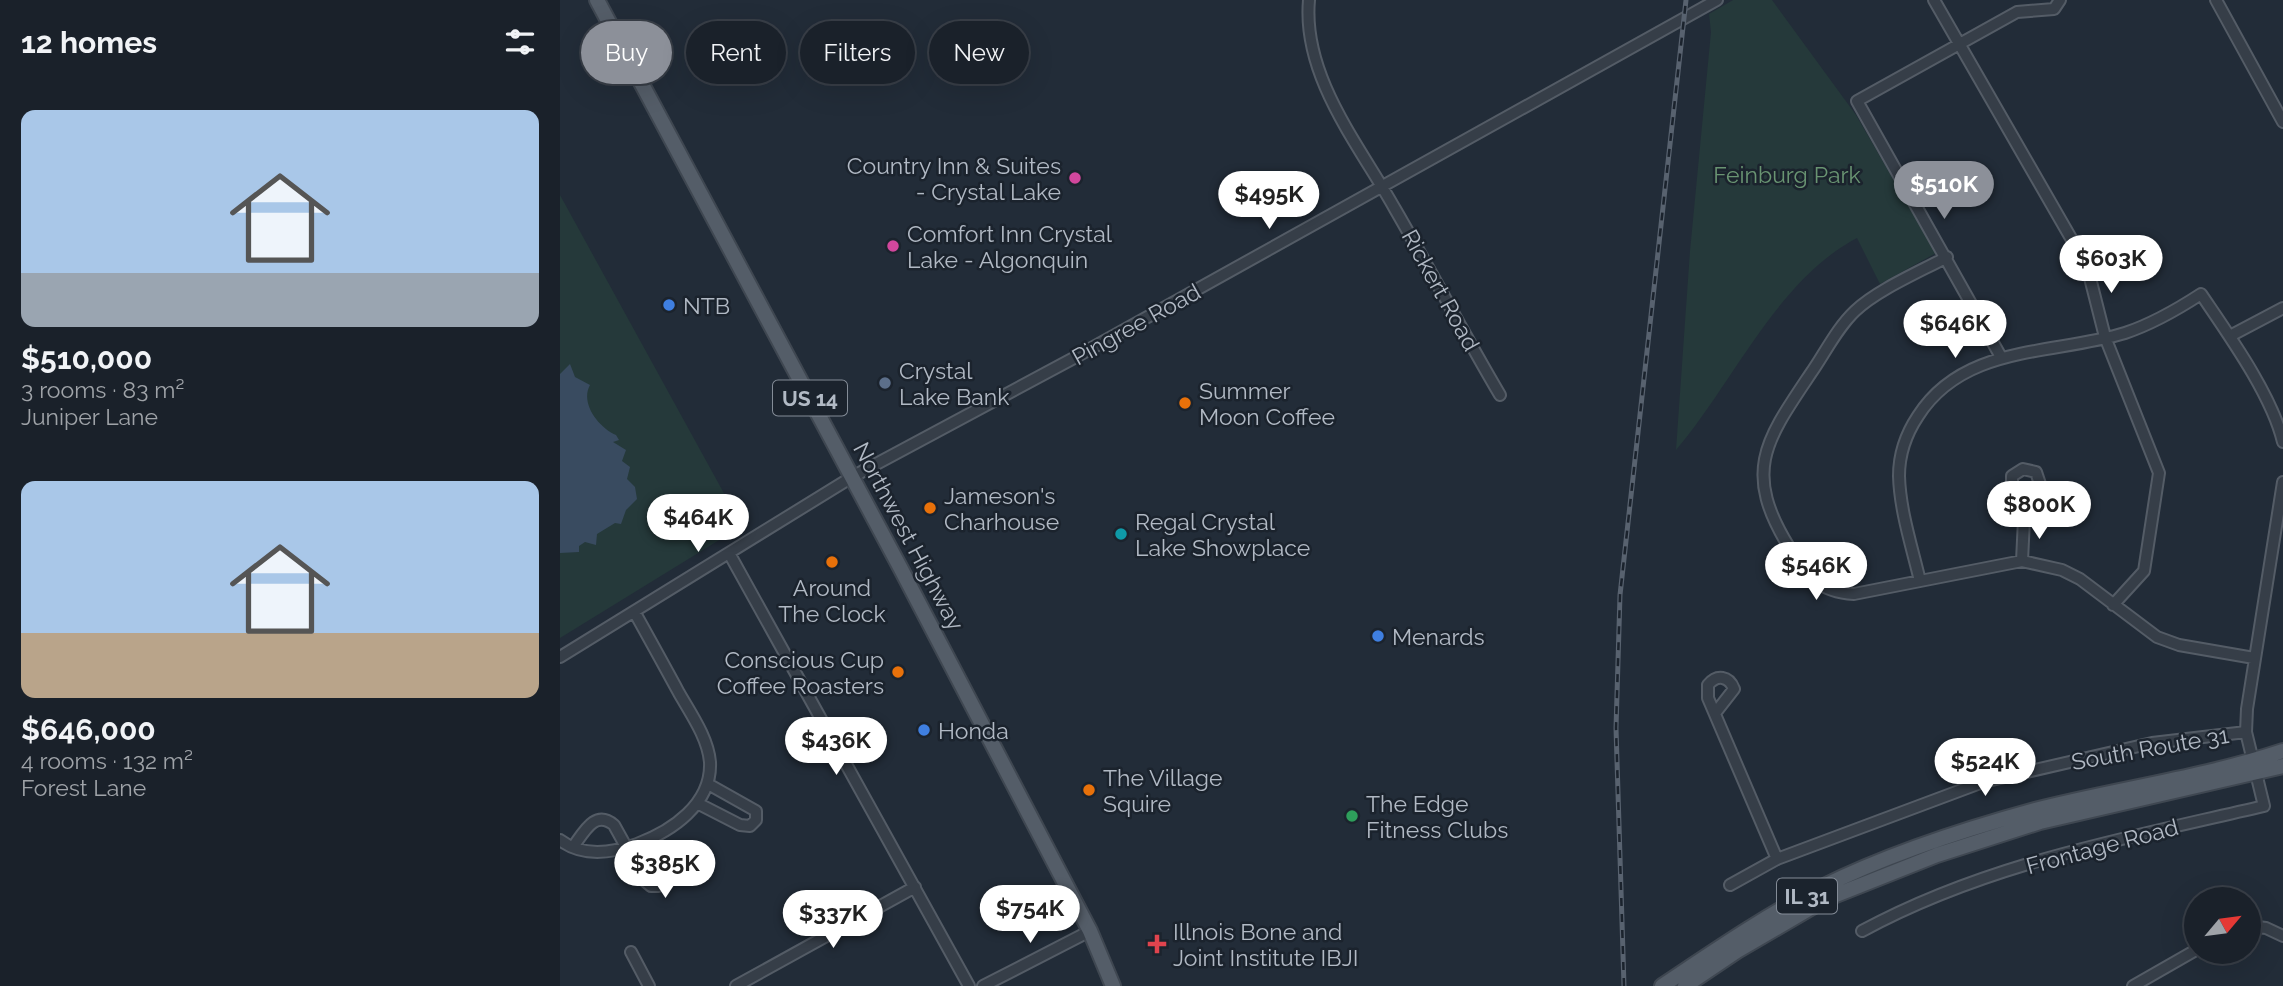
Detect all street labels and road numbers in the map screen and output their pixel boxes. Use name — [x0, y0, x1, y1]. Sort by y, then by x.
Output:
street label: Rickert Road — [1397, 225, 1485, 355]
street label: Pingree Road — [1067, 278, 1205, 370]
road number: US 14 — [773, 380, 847, 416]
street label: Northwest Highway — [848, 437, 970, 635]
street label: South Route 31 — [2069, 721, 2231, 775]
street label: Frontage Road — [2023, 813, 2181, 879]
road number: IL 31 — [1777, 878, 1837, 914]

